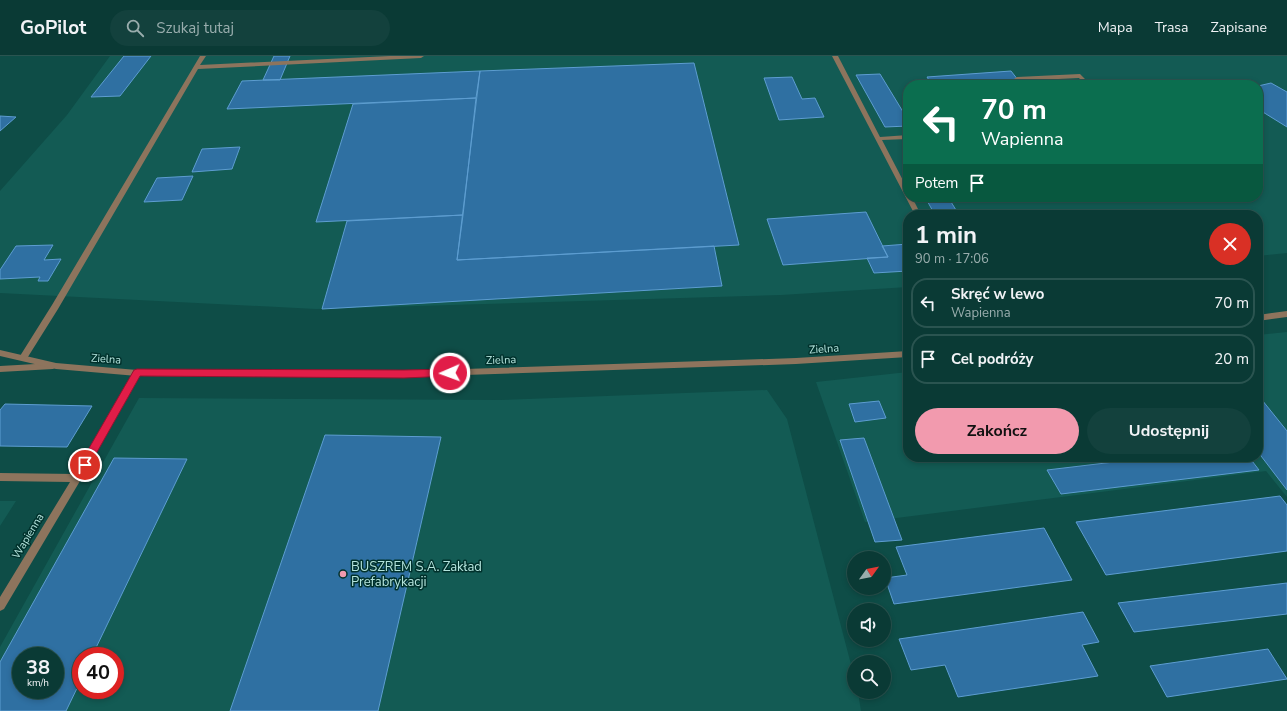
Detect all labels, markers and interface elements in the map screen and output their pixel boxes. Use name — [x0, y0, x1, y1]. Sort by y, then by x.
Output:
search box — [110, 10, 390, 46]
text: GoPilot — [20, 15, 86, 41]
icon: search — [124, 17, 146, 39]
text: Szukaj tutaj — [156, 18, 234, 38]
text: Mapa — [1098, 18, 1133, 37]
text: Trasa — [1155, 18, 1189, 37]
text: Zapisane — [1211, 18, 1267, 37]
text: 70 m — [981, 91, 1047, 129]
icon: left — [915, 96, 967, 148]
text: Wapienna — [981, 127, 1064, 151]
icon: arrive — [966, 172, 988, 194]
text: Potem — [915, 173, 958, 193]
text: 1 min — [915, 219, 977, 251]
button: close — [1209, 223, 1251, 265]
text: 90 m · 17:06 — [915, 250, 989, 268]
text: Skręć w lewo — [951, 284, 1044, 304]
icon: left — [917, 292, 939, 314]
text: 70 m — [1214, 293, 1249, 313]
text: Wapienna — [951, 304, 1011, 322]
street label: Zielna — [808, 340, 840, 358]
icon: arrive — [917, 348, 939, 370]
text: Cel podróży — [951, 349, 1033, 369]
text: 20 m — [1214, 349, 1249, 369]
street label: Zielna — [90, 350, 122, 368]
position arrow — [429, 352, 471, 394]
street label: Zielna — [486, 352, 517, 368]
button: Zakończ — [915, 408, 1079, 454]
button: Udostępnij — [1087, 408, 1251, 454]
pin — [68, 448, 102, 482]
icon: arrive — [74, 454, 96, 476]
street label: Wapienna — [9, 510, 48, 561]
north arrow — [847, 551, 891, 595]
map controls — [847, 551, 891, 699]
place label: BUSZREM S.A. Zakład Prefabrykacji — [351, 558, 482, 591]
marker: BUSZREM S.A. Zakład Prefabrykacji — [338, 569, 348, 579]
button: sound — [847, 603, 891, 647]
speed limit sign: 40 — [72, 647, 124, 699]
text: 38 — [26, 654, 50, 681]
button: search — [847, 655, 891, 699]
text: km/h — [27, 676, 49, 690]

